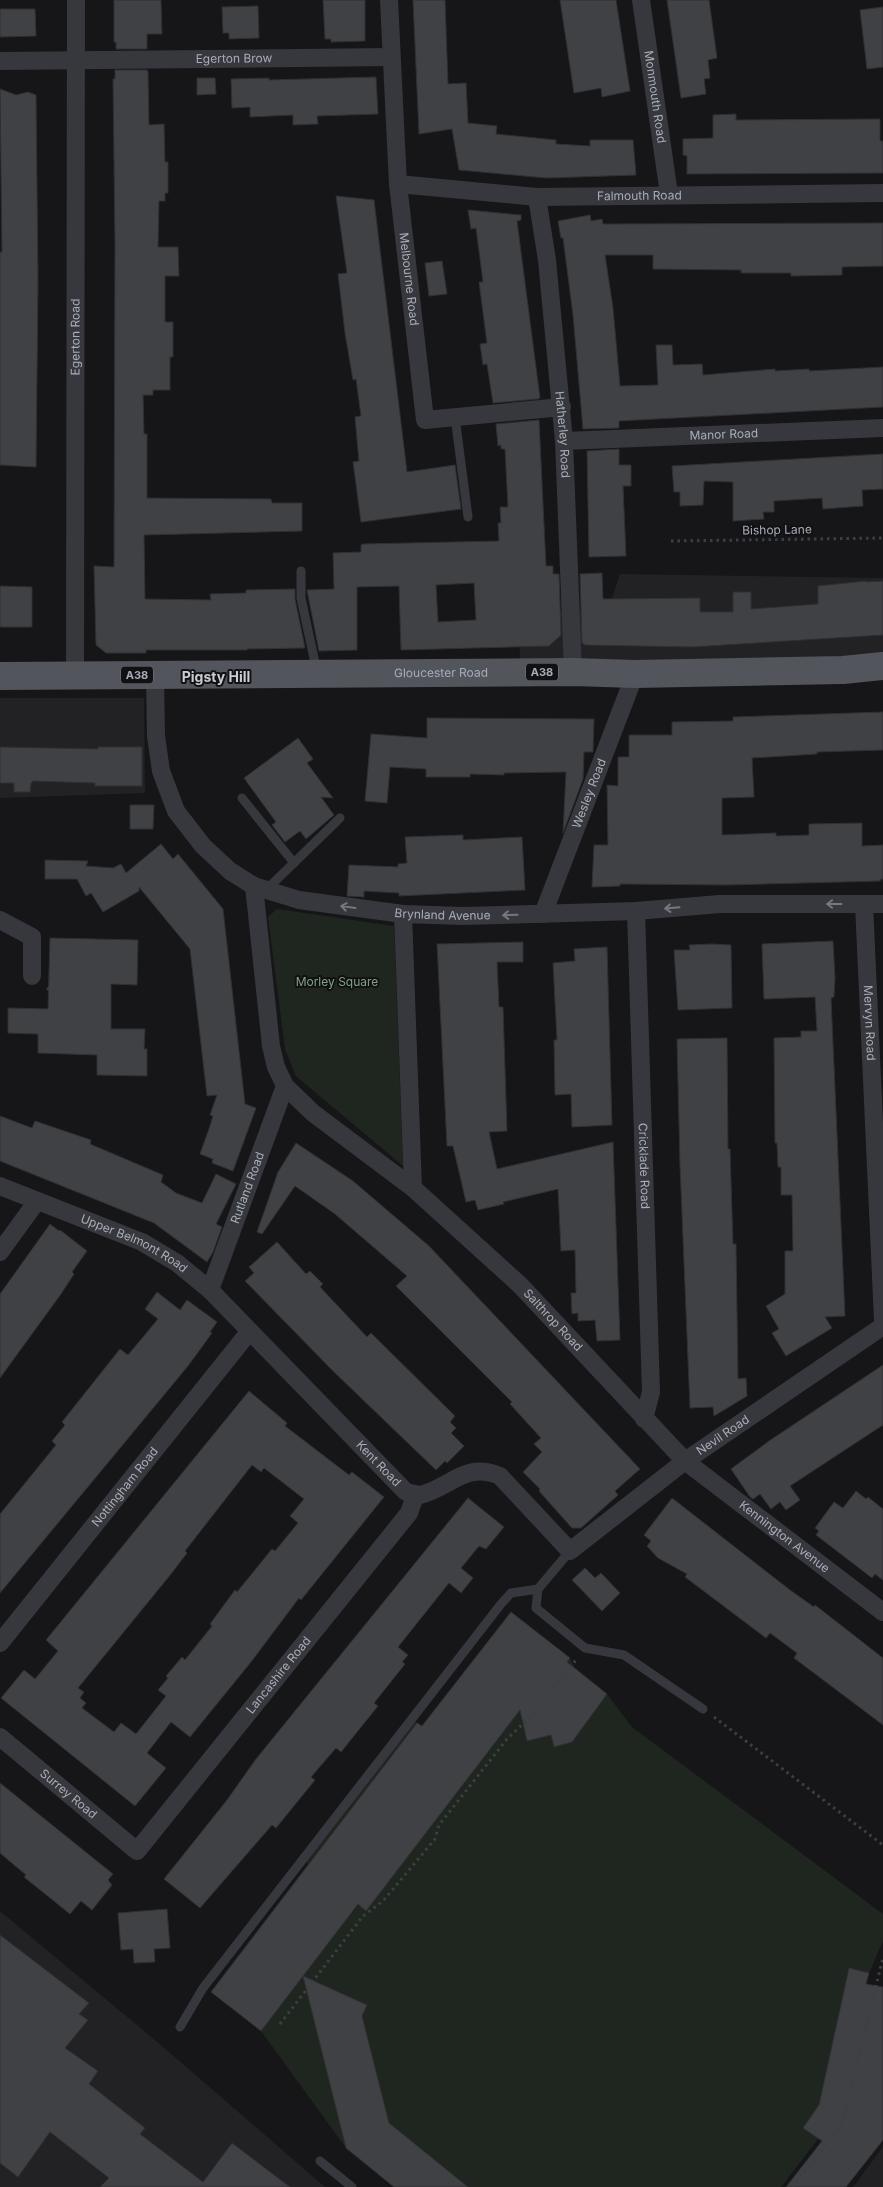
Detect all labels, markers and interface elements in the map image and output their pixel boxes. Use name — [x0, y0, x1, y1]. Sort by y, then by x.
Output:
street label: Egerton Brow — [196, 50, 273, 66]
street label: Monmouth Road — [641, 50, 670, 144]
street label: Falmouth Road — [597, 187, 682, 203]
street label: Melbourne Road — [397, 232, 422, 326]
street label: Egerton Road — [67, 299, 83, 375]
street label: Hatherley Road — [552, 390, 573, 478]
street label: Manor Road — [689, 425, 759, 443]
street label: Bishop Lane — [742, 521, 812, 538]
road number: A38 — [526, 664, 558, 680]
street label: Gloucester Road — [394, 665, 488, 680]
road number: A38 — [121, 666, 153, 684]
district label: Pigsty Hill — [182, 668, 250, 685]
street label: Wesley Road — [569, 756, 609, 830]
one-way arrow — [827, 899, 843, 909]
one-way arrow — [340, 901, 356, 911]
one-way arrow — [664, 903, 680, 913]
street label: Brynland Avenue — [394, 905, 491, 923]
one-way arrow — [502, 910, 518, 920]
park label: Morley Square — [296, 974, 378, 989]
street label: Mervyn Road — [861, 985, 879, 1061]
street label: Cricklade Road — [636, 1123, 653, 1209]
street label: Rutland Road — [227, 1150, 267, 1225]
street label: Upper Belmont Road — [79, 1211, 191, 1276]
street label: Salthrop Road — [521, 1286, 586, 1354]
street label: Nevil Road — [693, 1411, 752, 1458]
street label: Kent Road — [353, 1437, 404, 1489]
street label: Nottingham Road — [88, 1444, 161, 1529]
street label: Kennington Avenue — [736, 1497, 833, 1576]
street label: Lancashire Road — [243, 1633, 314, 1716]
street label: Surrey Road — [37, 1765, 100, 1822]

